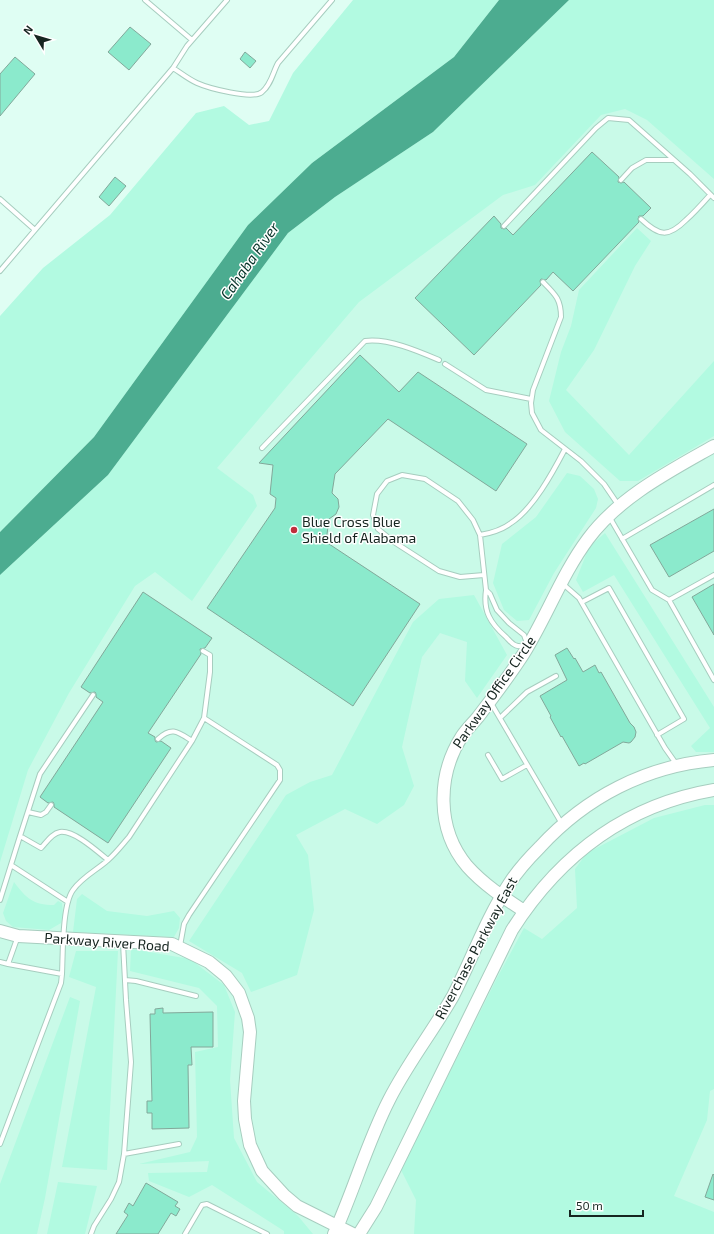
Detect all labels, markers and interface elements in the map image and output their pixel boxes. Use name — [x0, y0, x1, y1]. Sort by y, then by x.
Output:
north arrow — [16, 16, 56, 56]
text: N — [20, 22, 35, 37]
water label: Cahaba River — [216, 218, 283, 302]
place label: Blue Cross Blue Shield of Alabama — [302, 513, 416, 546]
marker: Blue Cross Blue Shield of Alabama — [289, 525, 299, 535]
street label: Parkway Office Circle — [448, 632, 539, 751]
street label: Riverchase Parkway East — [431, 874, 520, 1022]
street label: Parkway River Road — [44, 929, 170, 954]
scale bar — [570, 1192, 643, 1218]
text: 50 m — [576, 1198, 603, 1212]

